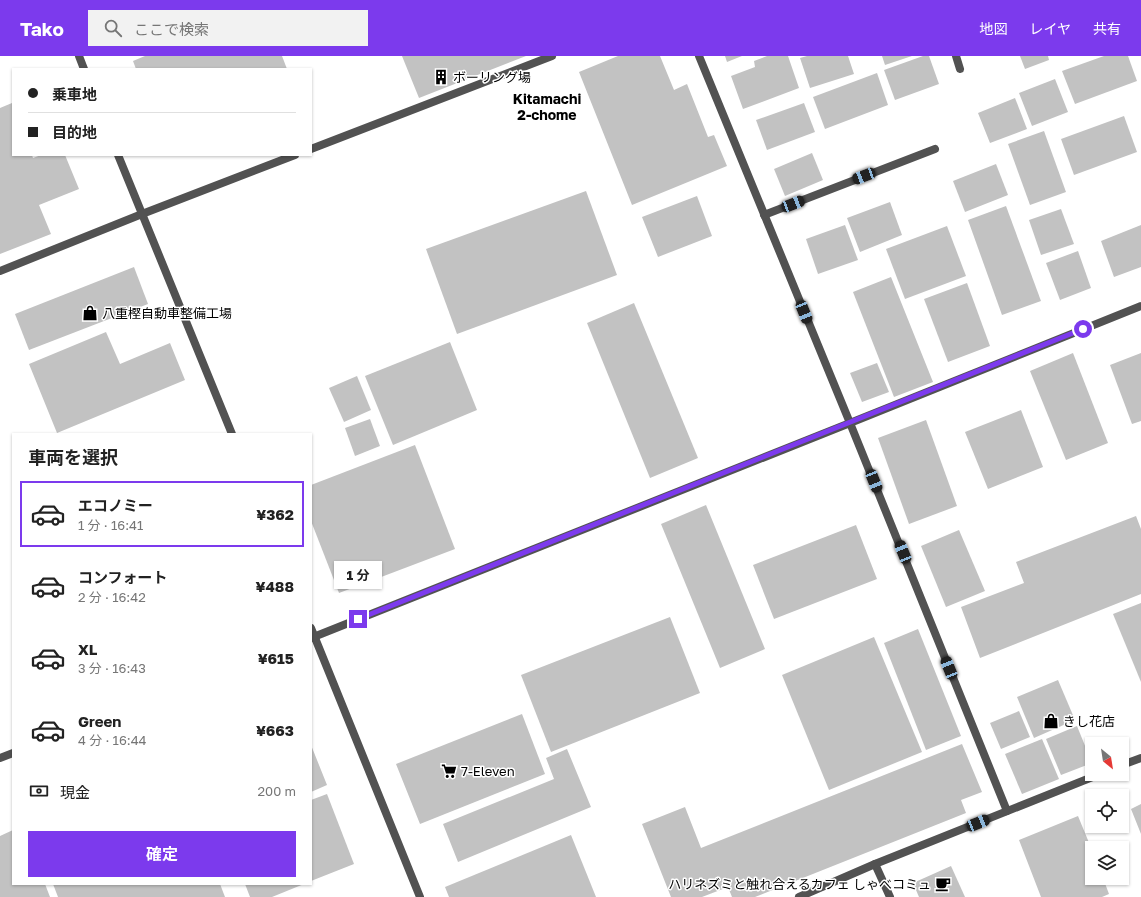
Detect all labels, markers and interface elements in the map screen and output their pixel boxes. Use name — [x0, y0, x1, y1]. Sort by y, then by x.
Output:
search box — [88, 10, 368, 46]
text: Tako — [20, 17, 64, 40]
icon: search — [102, 17, 124, 39]
text: ここで検索 — [134, 20, 209, 38]
text: 地図 — [979, 20, 1007, 37]
text: レイヤ — [1029, 20, 1071, 37]
text: 共有 — [1093, 20, 1121, 37]
building icon: ボーリング場 — [432, 68, 450, 86]
place label: ボーリング場 — [453, 69, 531, 85]
text: 乗車地 — [52, 85, 97, 103]
district label: Kitamachi 2-chome — [513, 90, 581, 123]
text: 目的地 — [52, 123, 97, 141]
car — [851, 166, 877, 186]
car — [780, 194, 806, 214]
car — [794, 299, 814, 325]
shop icon: 八重樫自動車整備工場 — [81, 304, 99, 322]
place label: 八重樫自動車整備工場 — [102, 305, 232, 321]
route start — [1074, 320, 1092, 338]
text: 車両を選択 — [28, 446, 118, 468]
car — [864, 468, 884, 494]
icon: car — [30, 496, 66, 532]
text: エコノミー — [78, 496, 153, 514]
text: ¥362 — [256, 505, 294, 523]
text: 1 分 · 16:41 — [78, 517, 143, 533]
car — [893, 539, 913, 565]
callout: 1 分 — [334, 561, 382, 589]
text: 1 分 — [347, 567, 369, 583]
icon: car — [30, 568, 66, 604]
text: コンフォート — [78, 568, 168, 586]
text: ¥488 — [256, 577, 294, 595]
text: 2 分 · 16:42 — [78, 589, 146, 605]
route end — [349, 610, 367, 628]
icon: car — [30, 640, 66, 676]
text: XL — [78, 640, 97, 658]
text: ¥615 — [258, 649, 294, 667]
car — [939, 655, 959, 681]
text: 3 分 · 16:43 — [78, 660, 146, 676]
icon: car — [30, 712, 66, 748]
text: Green — [78, 712, 121, 730]
shop icon: きし花店 — [1042, 712, 1060, 730]
place label: きし花店 — [1063, 713, 1115, 729]
text: ¥663 — [256, 721, 294, 739]
text: 4 分 · 16:44 — [78, 732, 147, 748]
north arrow — [1085, 737, 1129, 781]
map controls — [1085, 737, 1129, 885]
supermarket icon: 7-Eleven — [440, 762, 458, 780]
place label: 7-Eleven — [461, 763, 515, 779]
icon: cash — [28, 780, 50, 802]
text: 現金 — [60, 783, 90, 801]
text: 200 m — [258, 783, 296, 799]
button: locate — [1085, 789, 1129, 833]
car — [965, 813, 991, 833]
button: 確定 — [28, 831, 296, 877]
button: layers — [1085, 841, 1129, 885]
cafe icon: ハリネズミと触れ合えるカフェ しゃべコミュ — [934, 875, 952, 893]
place label: ハリネズミと触れ合えるカフェ しゃべコミュ — [668, 876, 931, 892]

